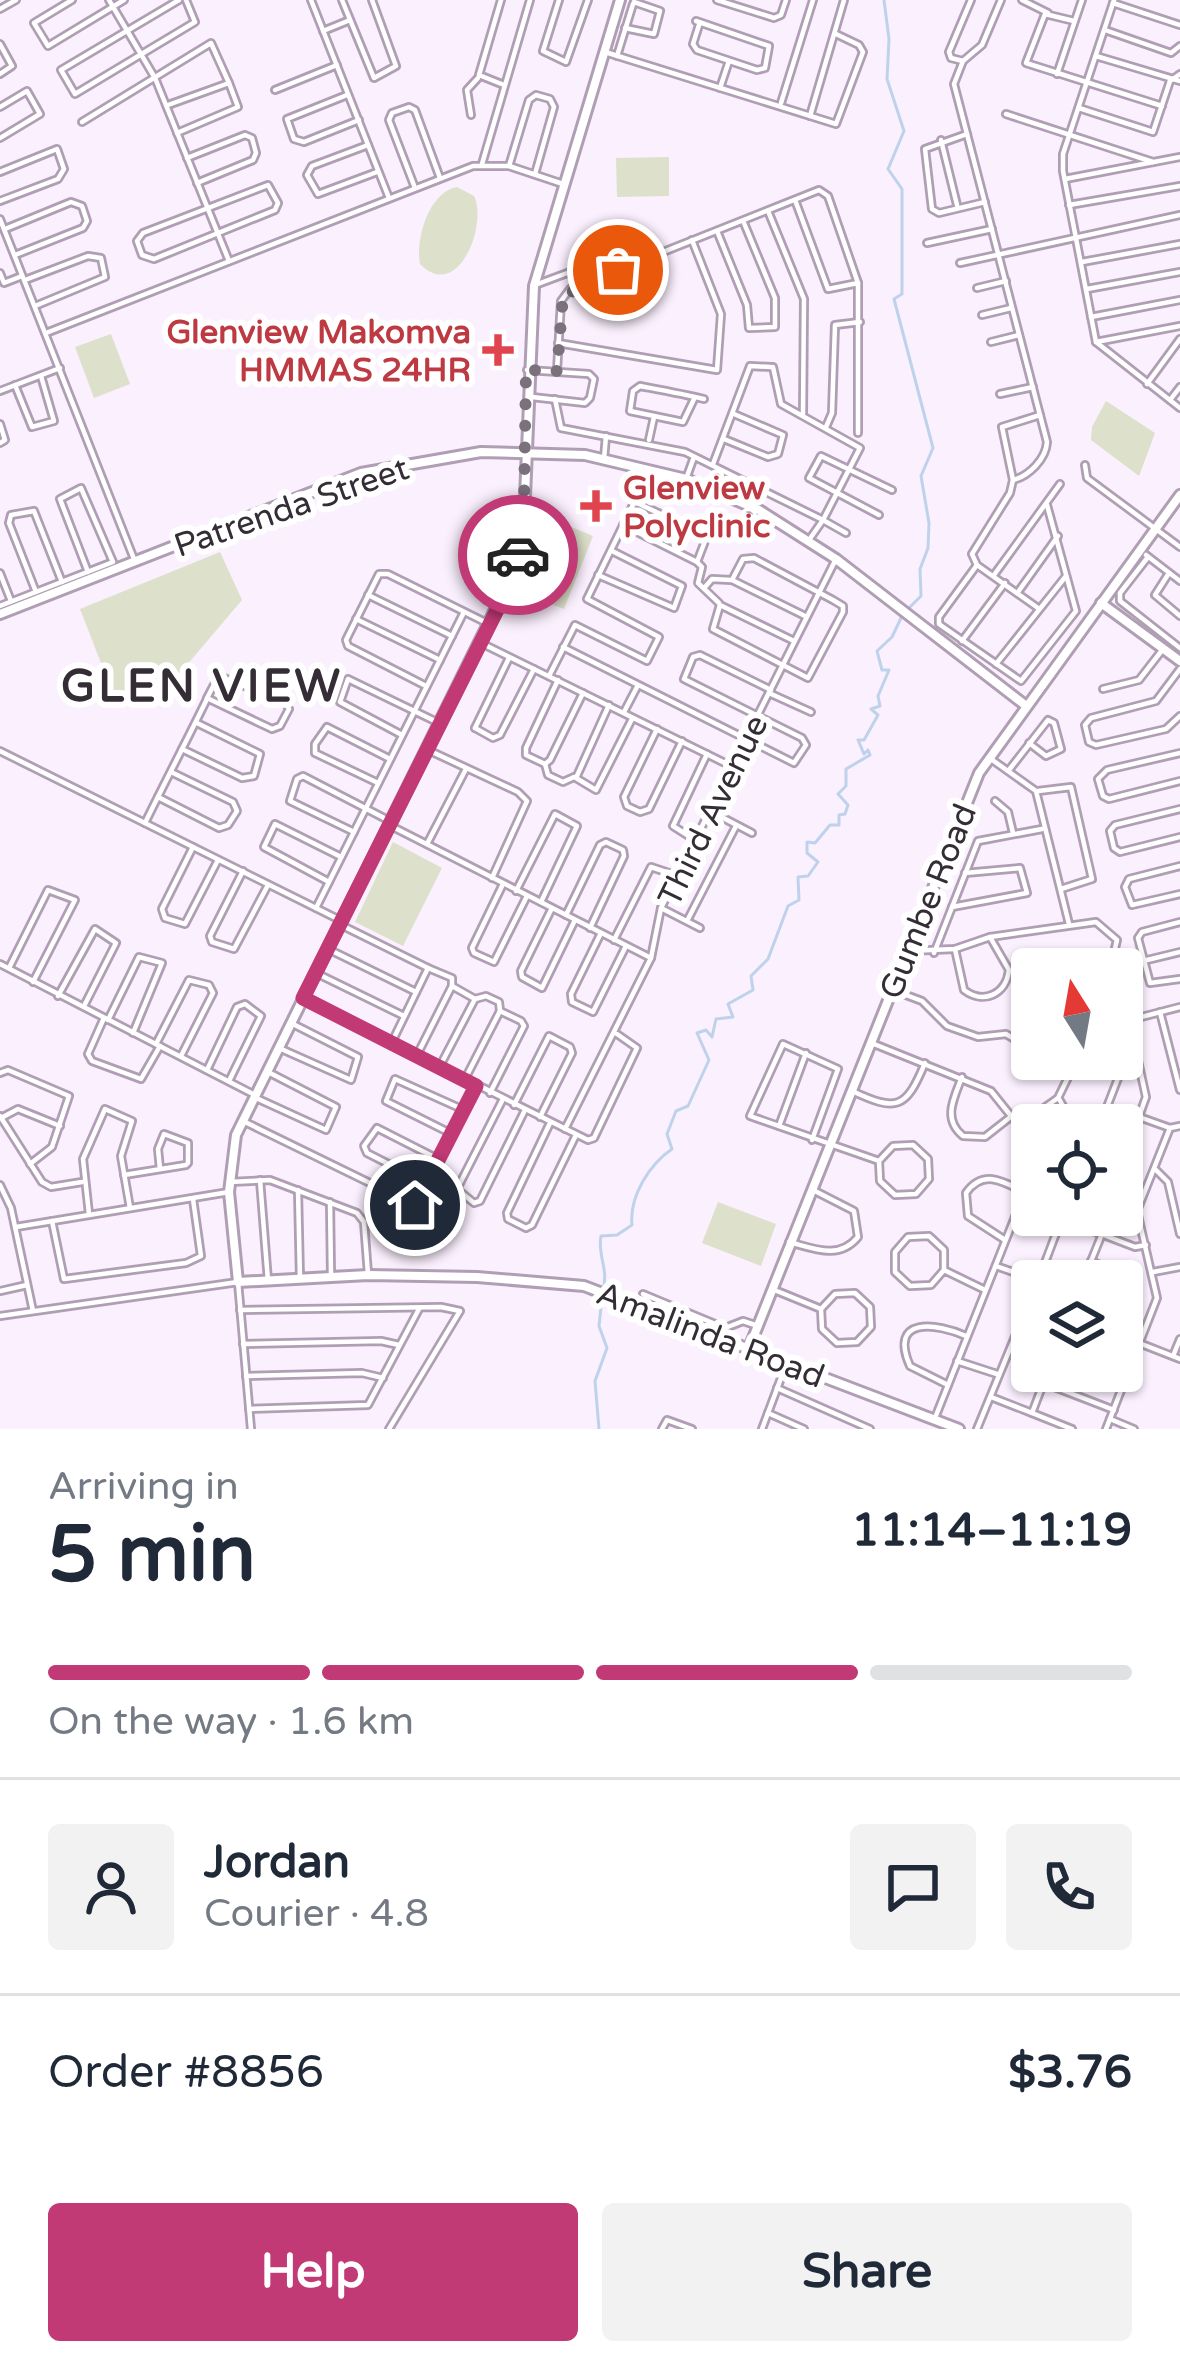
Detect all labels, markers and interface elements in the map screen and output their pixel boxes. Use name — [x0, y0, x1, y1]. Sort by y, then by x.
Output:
pin — [567, 219, 669, 321]
icon: bag — [585, 237, 651, 303]
place label: Glenview Makomva HMMAS 24HR — [166, 313, 471, 390]
marker: Glenview Makomva HMMAS 24HR — [482, 334, 514, 366]
street label: Patrenda Street — [169, 449, 414, 566]
place label: Glenview Polyclinic — [623, 469, 770, 546]
marker: Glenview Polyclinic — [580, 490, 612, 522]
courier — [458, 495, 578, 615]
icon: car — [485, 522, 551, 588]
district label: GLEN VIEW — [61, 660, 343, 714]
street label: Third Avenue — [650, 709, 776, 913]
street label: Gumbe Road — [872, 799, 985, 1005]
north arrow — [1011, 948, 1143, 1080]
map controls — [1011, 948, 1143, 1392]
button: locate — [1011, 1104, 1143, 1236]
pin — [364, 1154, 466, 1256]
icon: home — [382, 1172, 448, 1238]
button: layers — [1011, 1260, 1143, 1392]
street label: Amalinda Road — [591, 1274, 830, 1397]
text: Arriving in — [48, 1463, 239, 1510]
text: 11:14–11:19 — [851, 1504, 1132, 1558]
text: 5 min — [48, 1508, 256, 1602]
text: On the way · 1.6 km — [48, 1698, 414, 1745]
button: person — [48, 1824, 174, 1950]
button: chat — [850, 1824, 976, 1950]
button: phone — [1006, 1824, 1132, 1950]
text: Jordan — [204, 1836, 350, 1890]
text: Courier · 4.8 — [204, 1890, 429, 1937]
text: Order #8856 — [48, 2046, 324, 2100]
text: $3.76 — [1008, 2046, 1132, 2100]
button: Help — [48, 2203, 578, 2341]
button: Share — [602, 2203, 1132, 2341]

